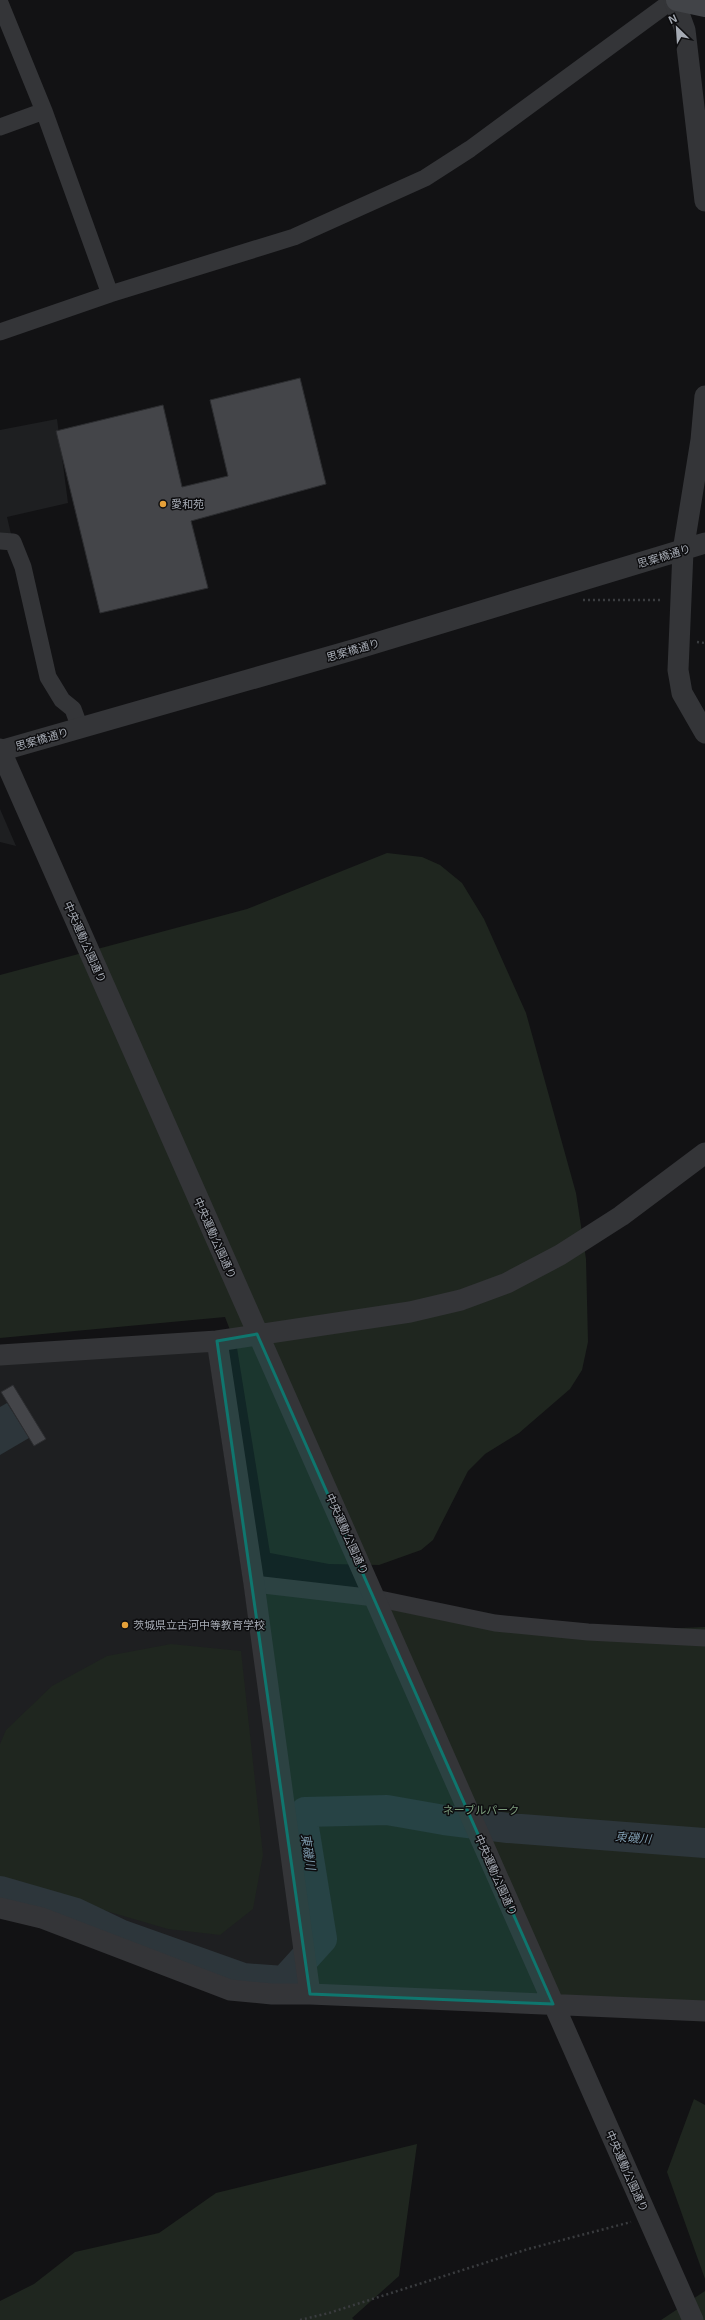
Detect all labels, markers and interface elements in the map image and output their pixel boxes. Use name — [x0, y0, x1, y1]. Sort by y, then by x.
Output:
north arrow — [657, 8, 697, 48]
text: N — [667, 12, 679, 26]
place label: 愛和苑 — [171, 498, 204, 510]
marker: 愛和苑 — [158, 499, 168, 509]
street label: 思案橋通り — [636, 542, 692, 570]
street label: 思案橋通り — [325, 637, 381, 663]
street label: 思案橋通り — [14, 726, 70, 752]
street label: 中央運動公園通り — [62, 899, 108, 985]
street label: 中央運動公園通り — [192, 1195, 238, 1281]
street label: 中央運動公園通り — [324, 1491, 370, 1577]
place label: 茨城県立古河中等教育学校 — [133, 1619, 265, 1631]
marker: 茨城県立古河中等教育学校 — [120, 1620, 130, 1630]
park label: ネーブルパーク — [443, 1804, 519, 1816]
water label: 東磯川 — [614, 1829, 654, 1847]
street label: 中央運動公園通り — [473, 1832, 519, 1918]
water label: 東磯川 — [298, 1833, 318, 1873]
street label: 中央運動公園通り — [604, 2128, 650, 2214]

